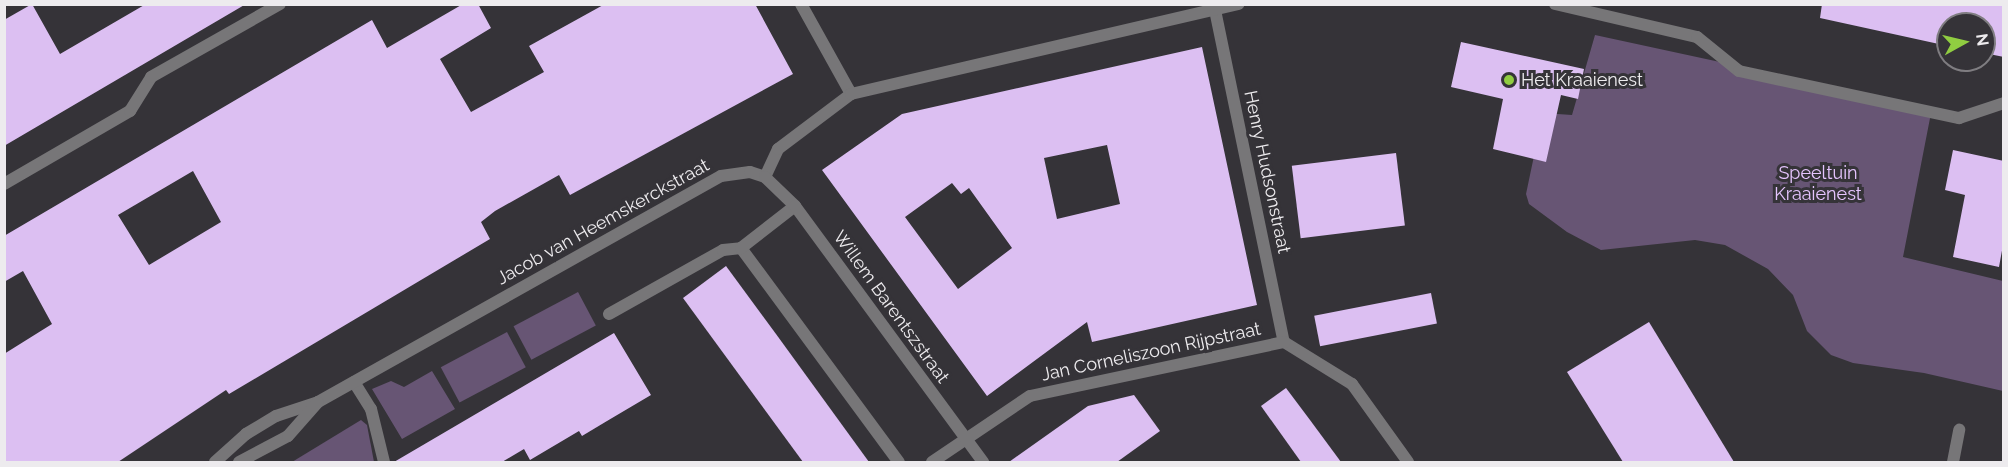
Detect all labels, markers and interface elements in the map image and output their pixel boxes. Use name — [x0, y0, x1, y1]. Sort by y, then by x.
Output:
north arrow — [1936, 12, 1996, 72]
text: N — [1972, 32, 1993, 47]
place label: Het Kraaienest — [1521, 69, 1643, 91]
marker: Het Kraaienest — [1502, 73, 1516, 87]
street label: Henry Hudsonstraat — [1239, 88, 1295, 256]
street label: Jacob van Heemskerckstraat — [493, 154, 713, 290]
park label: Speeltuin Kraaienest — [1774, 163, 1862, 206]
street label: Willem Barentszstraat — [828, 227, 954, 387]
street label: Jan Corneliszoon Rijpstraat — [1039, 318, 1263, 386]

